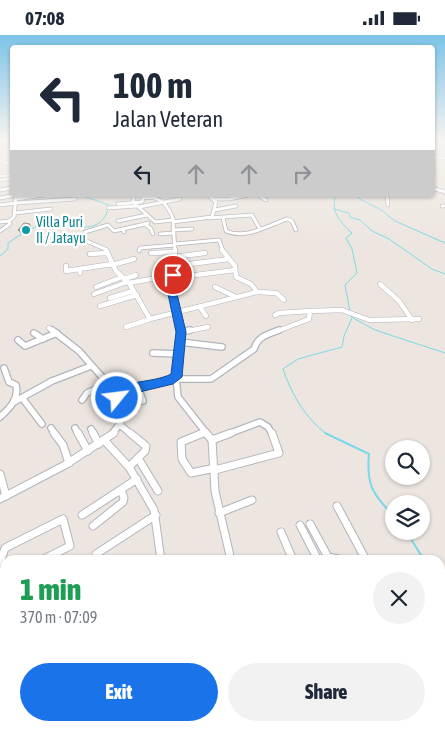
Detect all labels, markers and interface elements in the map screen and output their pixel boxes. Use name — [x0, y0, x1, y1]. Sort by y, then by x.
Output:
text: 07:08 — [25, 7, 64, 29]
icon: left — [30, 65, 95, 130]
text: 100 m — [113, 65, 192, 105]
text: Jalan Veteran — [113, 106, 223, 132]
icon: left — [129, 160, 157, 188]
icon: ahead — [182, 160, 210, 188]
icon: ahead — [235, 160, 263, 188]
icon: right — [288, 160, 316, 188]
place label: Villa Puri II / Jatayu — [36, 214, 86, 246]
marker: Villa Puri II / Jatayu — [20, 224, 32, 236]
pin — [152, 254, 194, 296]
icon: arrive — [159, 261, 187, 289]
position arrow — [90, 371, 142, 423]
map controls — [385, 440, 430, 540]
button: search — [385, 440, 430, 485]
button: layers — [385, 495, 430, 540]
text: 1 min — [20, 572, 81, 606]
button: close — [373, 572, 425, 624]
text: 370 m · 07:09 — [20, 608, 97, 626]
button: Exit — [20, 663, 218, 721]
button: Share — [228, 663, 425, 721]

